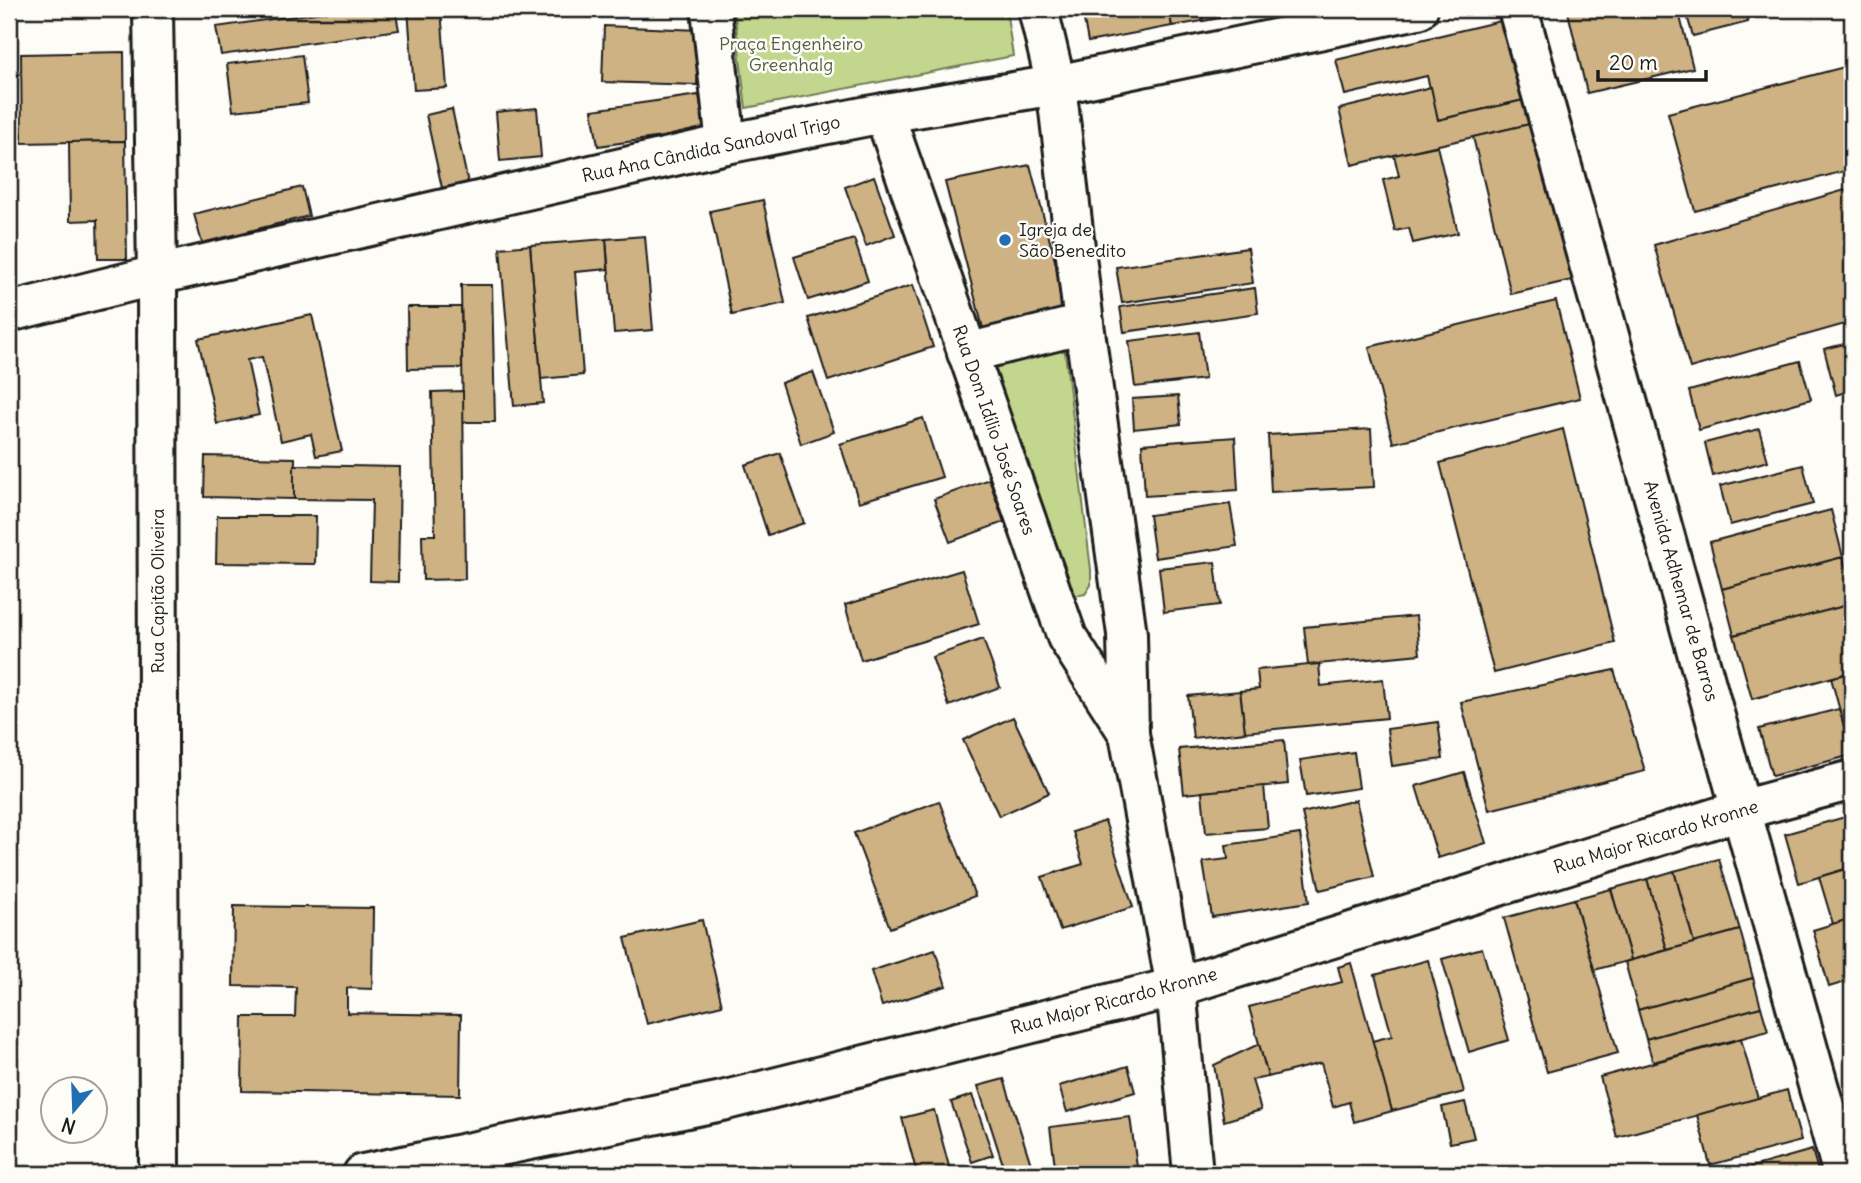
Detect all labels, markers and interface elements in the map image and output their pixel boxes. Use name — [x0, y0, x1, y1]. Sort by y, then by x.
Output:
park label: Praça Engenheiro Greenhalg — [719, 32, 863, 76]
scale bar — [1598, 38, 1707, 82]
text: 20 m — [1609, 49, 1658, 76]
street label: Rua Ana Cândida Sandoval Trigo — [580, 110, 842, 187]
place label: Igreja de São Benedito — [1019, 218, 1126, 262]
marker: Igreja de São Benedito — [997, 232, 1013, 248]
street label: Rua Dom Idílio José Soares — [948, 322, 1041, 538]
street label: Avenida Adhemar de Barros — [1639, 478, 1724, 704]
street label: Rua Capitão Oliveira — [146, 508, 169, 674]
street label: Rua Major Ricardo Kronne — [1551, 794, 1761, 879]
street label: Rua Major Ricardo Kronne — [1008, 962, 1220, 1039]
north arrow — [38, 1074, 108, 1144]
text: N — [58, 1113, 79, 1140]

